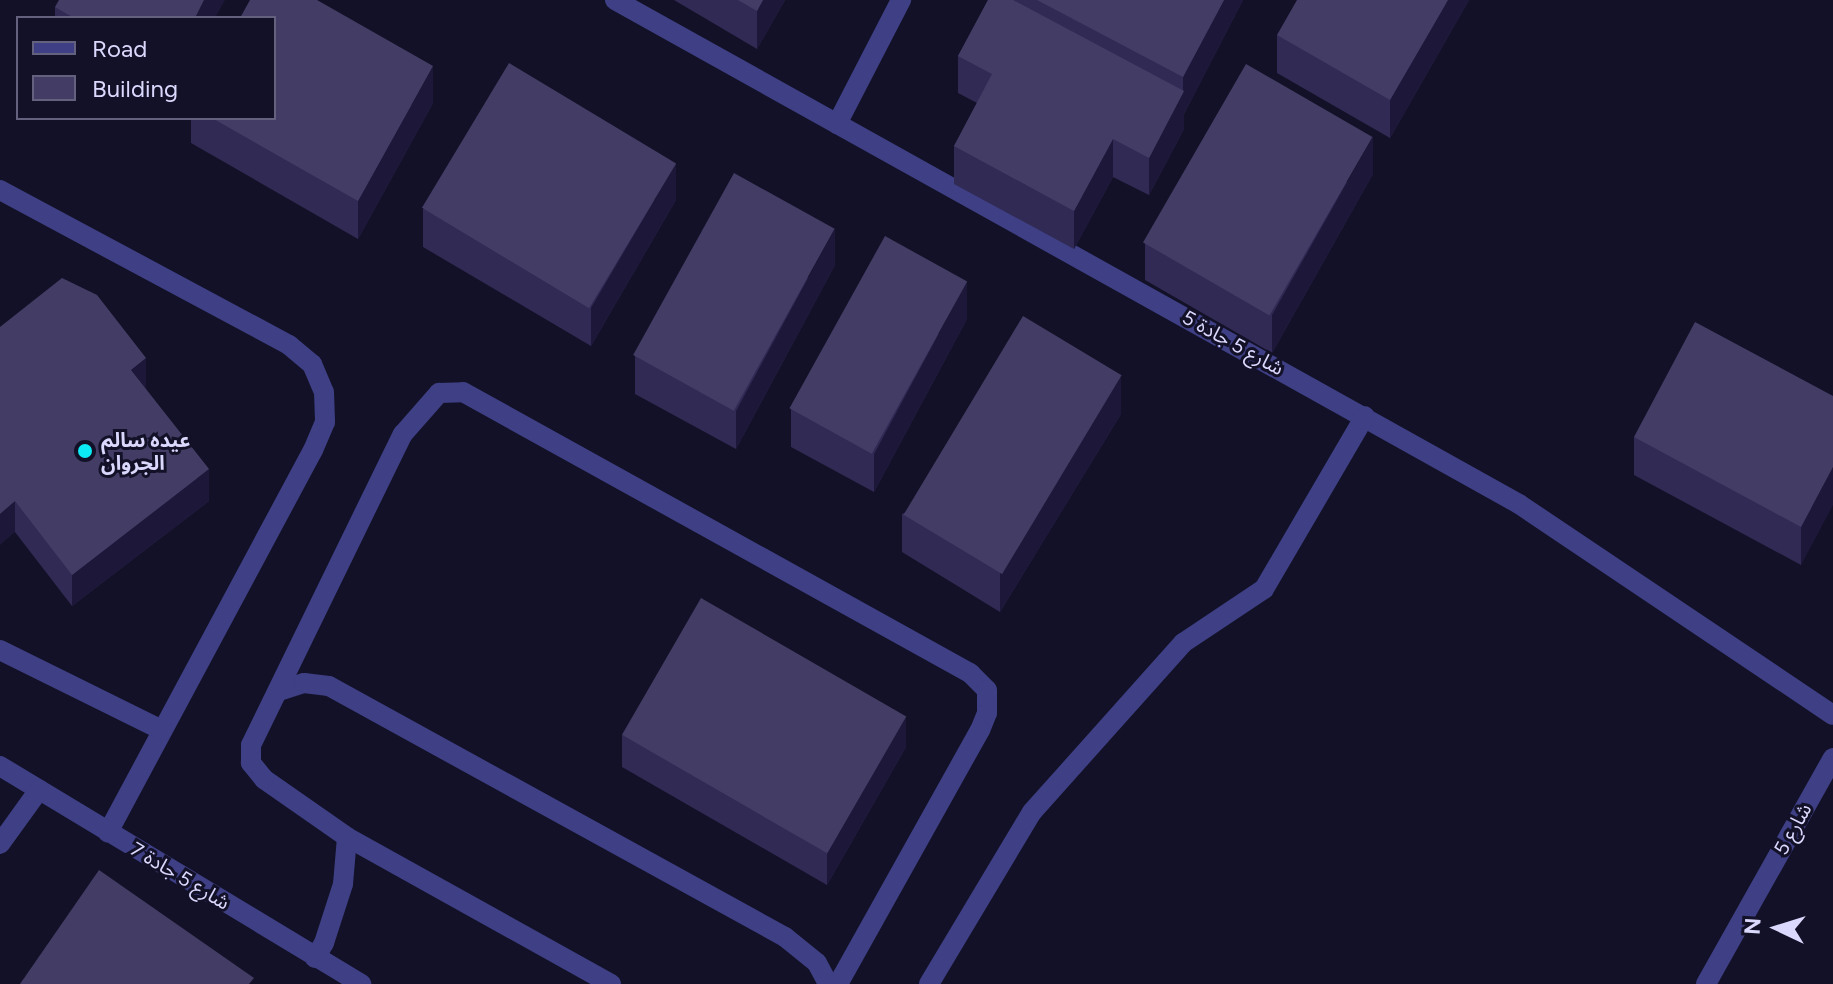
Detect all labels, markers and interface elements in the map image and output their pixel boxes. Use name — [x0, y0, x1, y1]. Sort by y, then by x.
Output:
legend — [16, 16, 276, 120]
text: Road — [92, 34, 147, 63]
text: Building — [92, 74, 178, 103]
street label: شارع 5 جادة 5 — [1178, 305, 1288, 381]
place label: عيده سالم الجروان — [101, 428, 190, 475]
marker: عيده سالم الجروان — [76, 442, 94, 460]
street label: شارع 5 — [1769, 799, 1817, 859]
street label: شارع 5 جادة 7 — [126, 837, 234, 915]
north arrow — [1737, 888, 1817, 968]
text: N — [1738, 917, 1767, 936]

